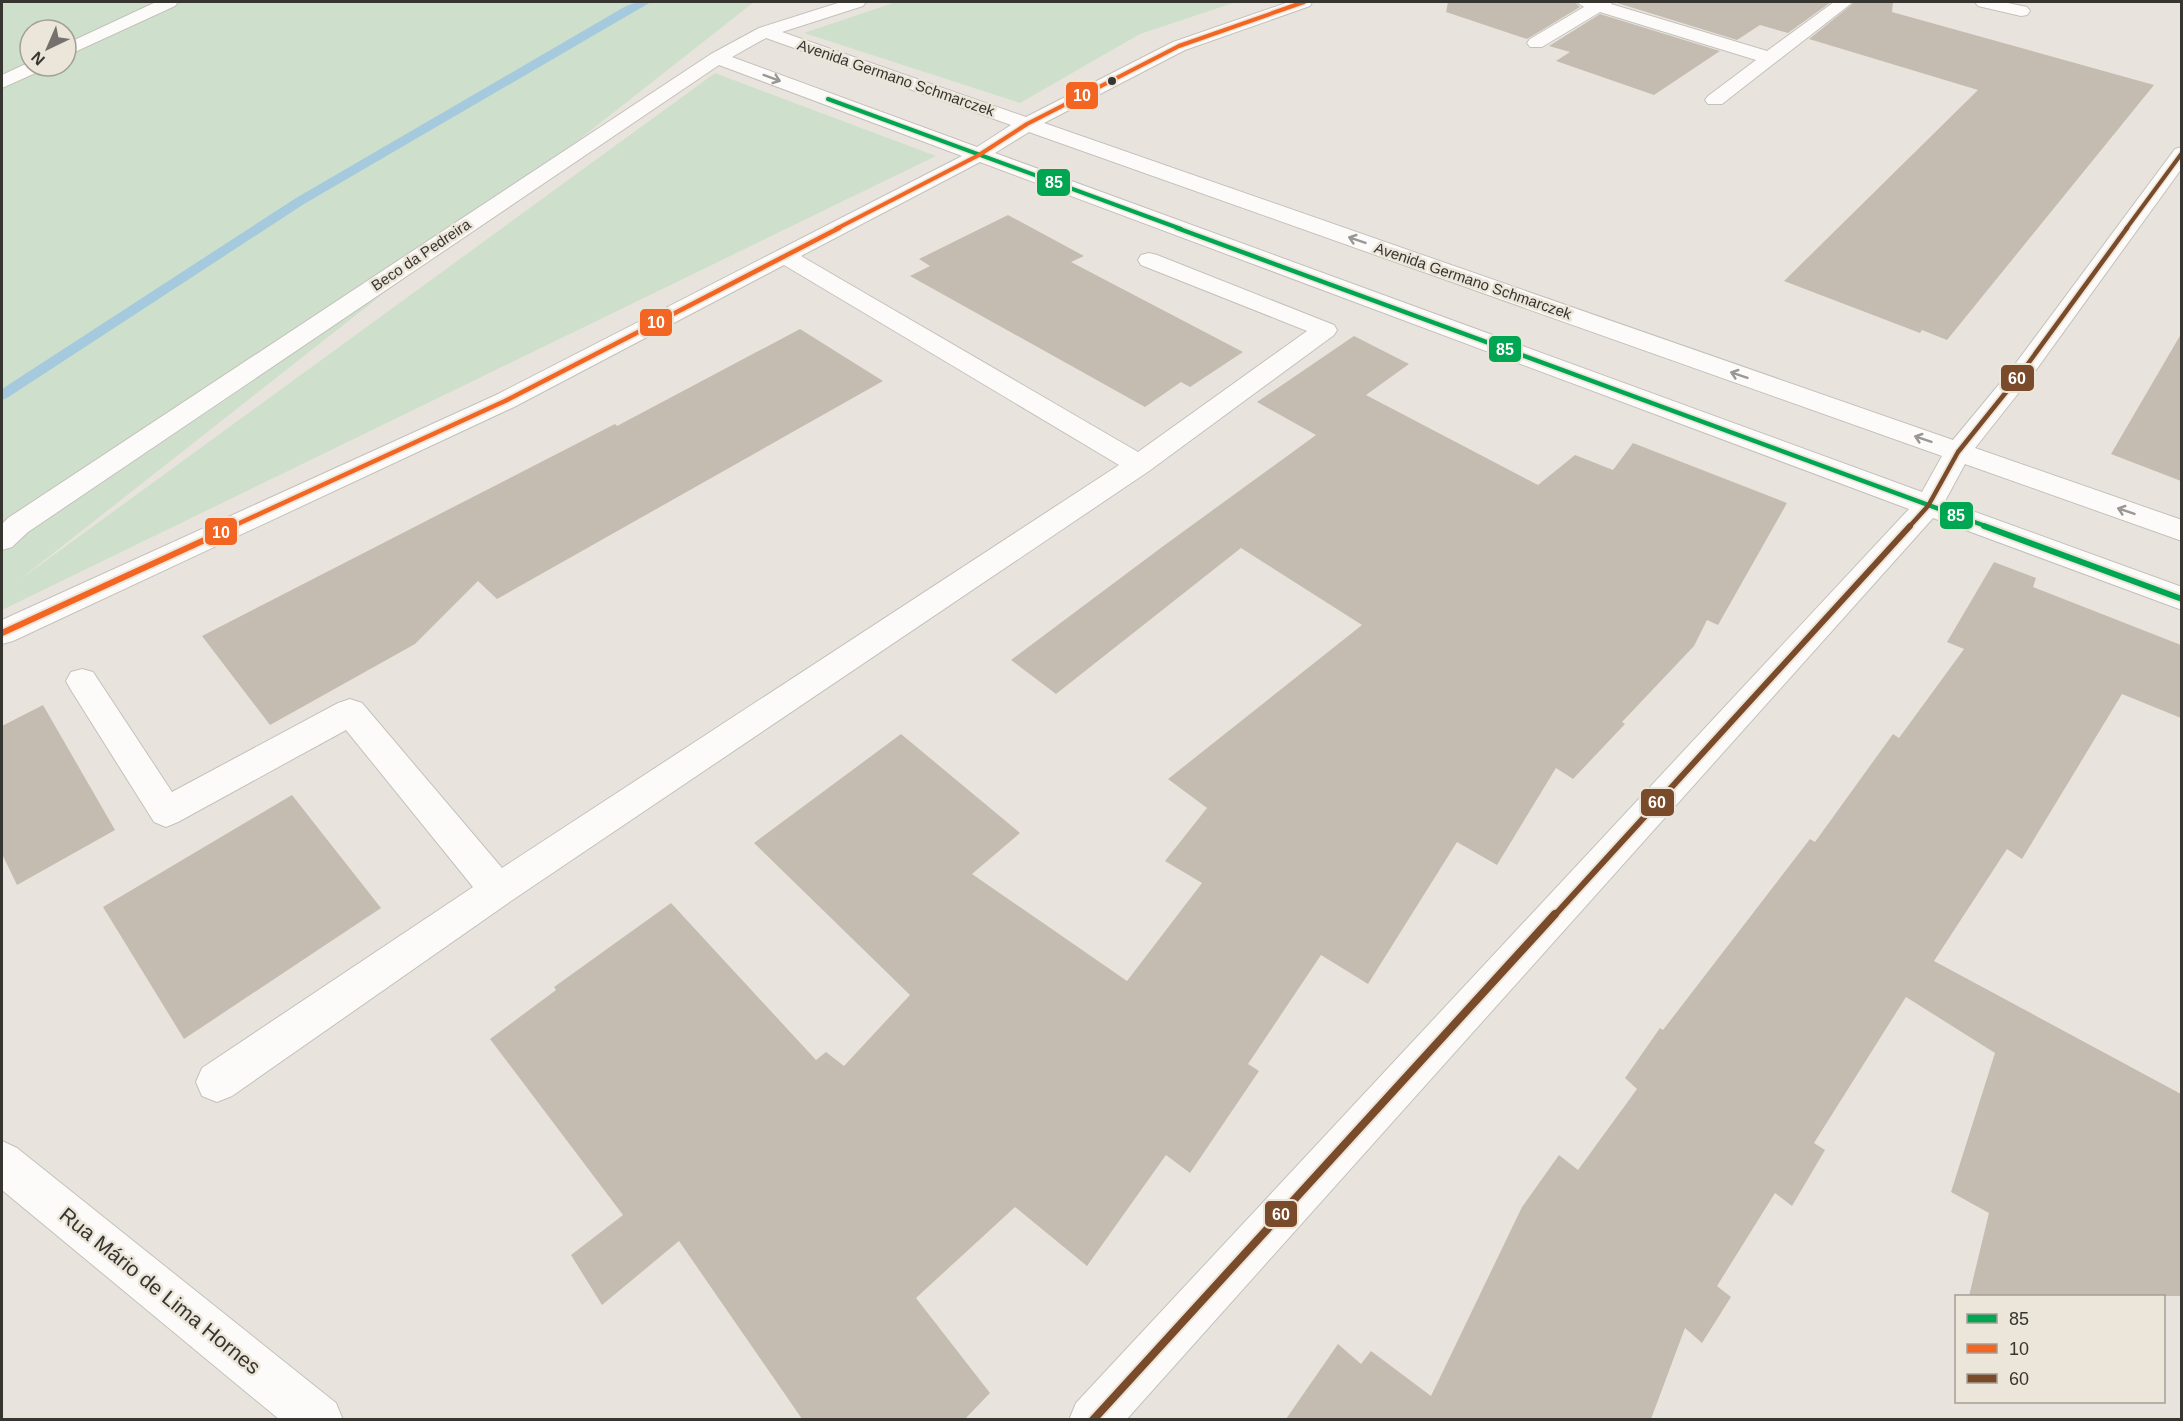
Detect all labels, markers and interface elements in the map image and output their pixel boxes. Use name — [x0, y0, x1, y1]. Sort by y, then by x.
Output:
north arrow — [18, 18, 78, 78]
street label: Avenida Germano Schmarczek — [795, 36, 997, 119]
text: N — [28, 48, 48, 69]
one-way arrow — [762, 73, 780, 84]
unlabelled marker — [1106, 75, 1118, 87]
line badge: 10 — [1065, 81, 1099, 110]
text: 10 — [1073, 87, 1091, 104]
line badge: 85 — [1036, 168, 1071, 197]
text: 85 — [1045, 174, 1063, 191]
street label: Beco da Pedreira — [368, 215, 474, 294]
one-way arrow — [1348, 234, 1366, 245]
street label: Avenida Germano Schmarczek — [1372, 239, 1574, 322]
line badge: 10 — [639, 308, 673, 337]
text: 10 — [647, 314, 665, 331]
line badge: 85 — [1488, 335, 1522, 363]
text: 85 — [1496, 341, 1514, 358]
line badge: 60 — [2000, 364, 2035, 392]
one-way arrow — [1730, 368, 1749, 379]
text: 60 — [2008, 370, 2026, 387]
one-way arrow — [1914, 433, 1932, 444]
line badge: 85 — [1939, 501, 1974, 530]
one-way arrow — [2117, 505, 2136, 516]
text: 85 — [1947, 507, 1965, 524]
line badge: 10 — [204, 517, 238, 546]
text: 10 — [212, 524, 230, 541]
line badge: 60 — [1640, 788, 1675, 817]
text: 60 — [1648, 794, 1666, 811]
line badge: 60 — [1264, 1200, 1298, 1228]
street label: Rua Mário de Lima Hornes — [56, 1203, 265, 1379]
text: 60 — [1272, 1206, 1290, 1223]
legend — [1955, 1295, 2165, 1403]
text: 85 — [2009, 1309, 2029, 1329]
text: 10 — [2009, 1339, 2029, 1359]
text: 60 — [2009, 1369, 2029, 1389]

